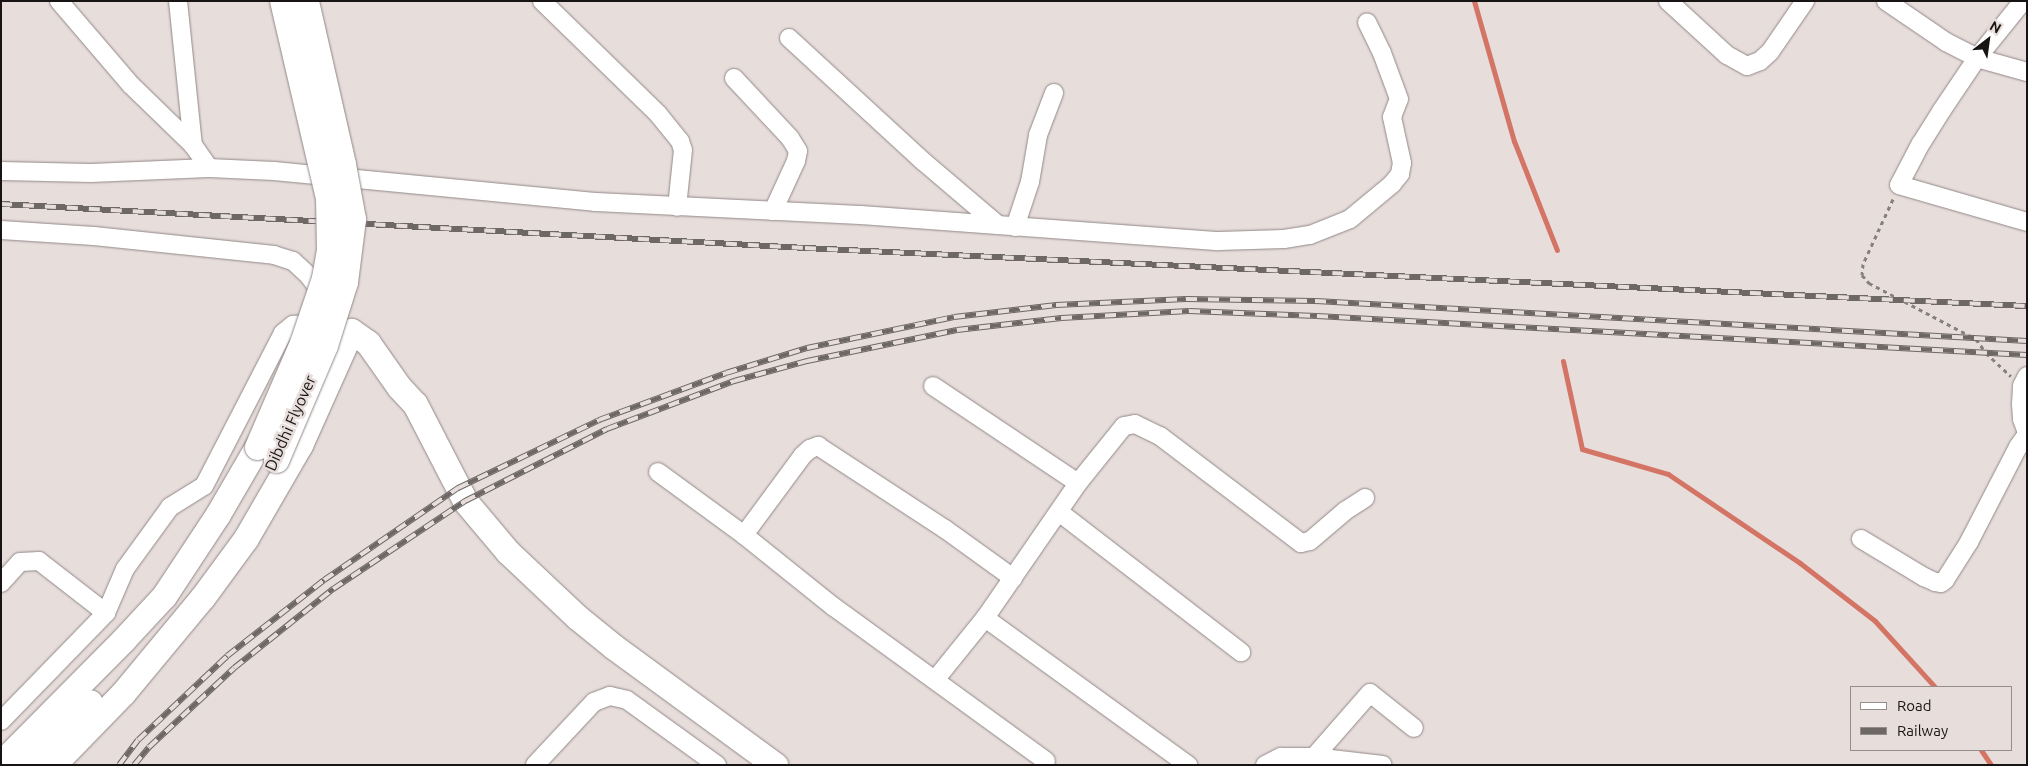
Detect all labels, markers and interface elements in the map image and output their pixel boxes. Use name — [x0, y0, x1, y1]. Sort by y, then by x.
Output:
north arrow — [1963, 15, 2013, 65]
text: N — [1987, 17, 2004, 37]
street label: Dibdhi Flyover — [260, 372, 320, 474]
legend — [1850, 686, 2013, 751]
text: Road — [1897, 697, 1932, 714]
text: Railway — [1897, 722, 1948, 739]

